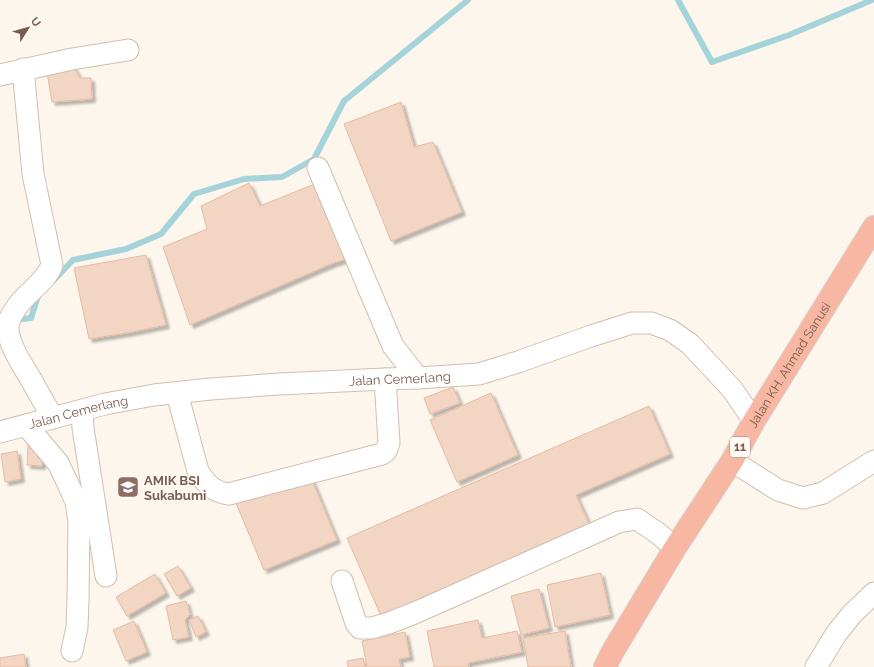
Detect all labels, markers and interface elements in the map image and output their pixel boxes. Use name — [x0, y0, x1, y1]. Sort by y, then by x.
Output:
north arrow — [8, 8, 48, 48]
text: U — [28, 15, 43, 29]
street label: Jalan KH. Ahmad Sanusi — [745, 299, 833, 430]
street label: Jalan Cemerlang — [349, 368, 451, 388]
street label: Jalan Cemerlang — [27, 392, 129, 431]
road number: 11 — [730, 437, 750, 457]
place label: AMIK BSI Sukabumi — [144, 473, 206, 503]
school or university icon: AMIK BSI Sukabumi — [115, 474, 141, 500]

